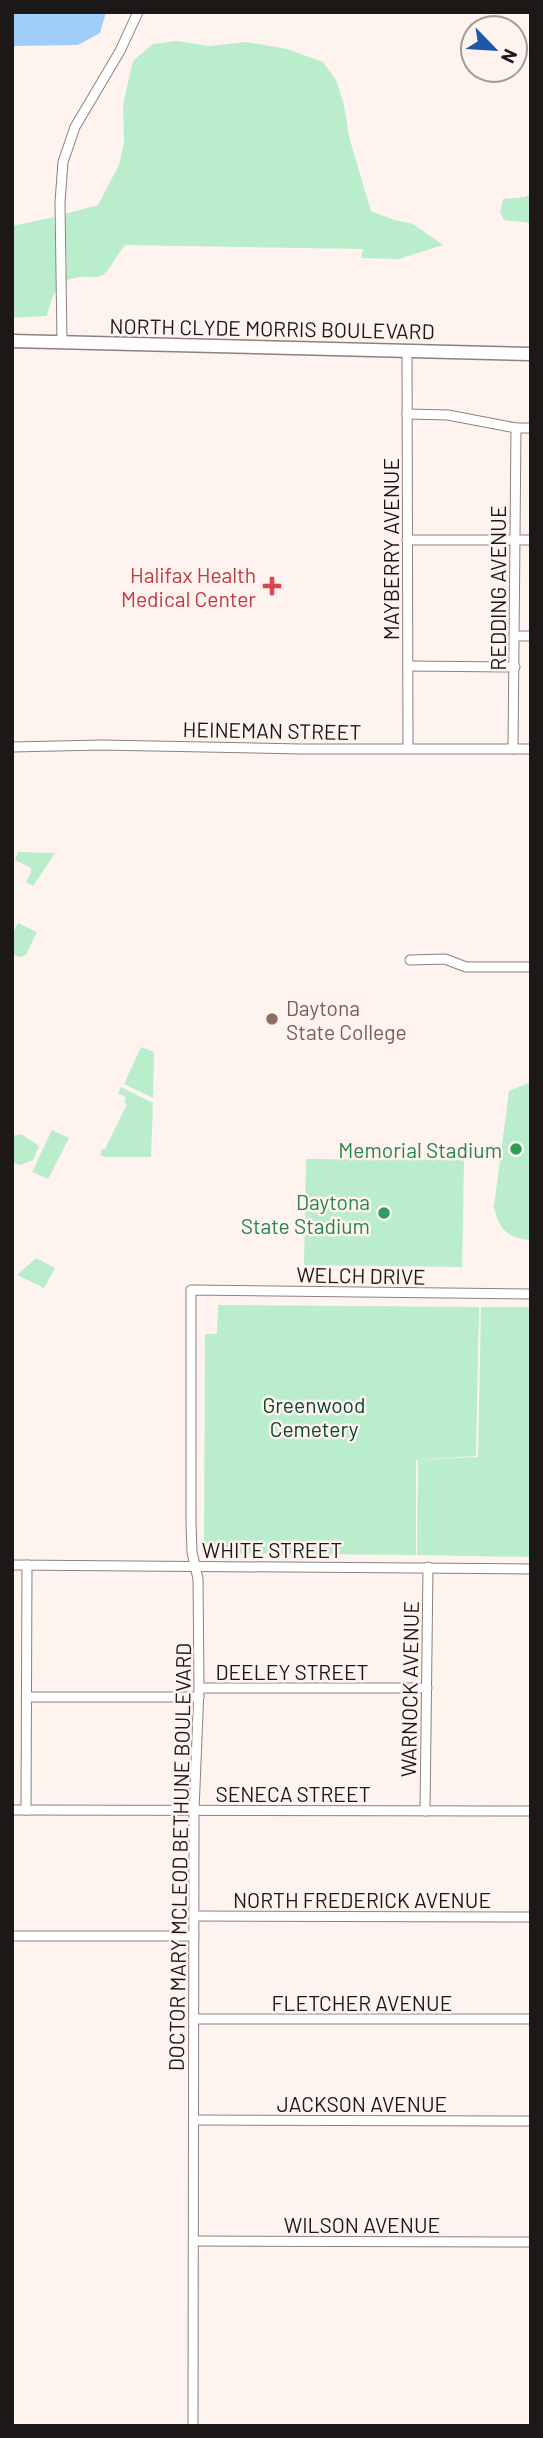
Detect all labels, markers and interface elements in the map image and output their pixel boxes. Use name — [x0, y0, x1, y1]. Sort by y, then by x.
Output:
north arrow — [459, 14, 529, 84]
text: N — [497, 46, 523, 67]
street label: NORTH CLYDE MORRIS BOULEVARD — [109, 313, 435, 343]
street label: MAYBERRY AVENUE — [378, 458, 403, 640]
street label: REDDING AVENUE — [485, 505, 510, 671]
place label: Halifax Health Medical Center — [121, 562, 256, 611]
marker: Halifax Health Medical Center — [262, 576, 282, 596]
street label: HEINEMAN STREET — [182, 716, 362, 744]
place label: Daytona State College — [286, 995, 407, 1044]
marker: Daytona State College — [264, 1011, 280, 1027]
place label: Memorial Stadium — [338, 1137, 502, 1162]
marker: Memorial Stadium — [508, 1141, 524, 1157]
place label: Daytona State Stadium — [241, 1189, 370, 1238]
marker: Daytona State Stadium — [376, 1205, 392, 1221]
street label: WELCH DRIVE — [296, 1261, 426, 1289]
park label: Greenwood Cemetery — [262, 1392, 366, 1441]
street label: WHITE STREET — [202, 1537, 342, 1562]
street label: WARNOCK AVENUE — [395, 1601, 423, 1777]
street label: DOCTOR MARY MCLEOD BETHUNE BOULEVARD — [163, 1643, 195, 2071]
street label: DEELEY STREET — [215, 1659, 369, 1684]
street label: SENECA STREET — [215, 1781, 371, 1806]
street label: NORTH FREDERICK AVENUE — [233, 1887, 491, 1912]
street label: FLETCHER AVENUE — [272, 1990, 452, 2015]
street label: JACKSON AVENUE — [277, 2091, 447, 2116]
street label: WILSON AVENUE — [284, 2212, 440, 2237]

